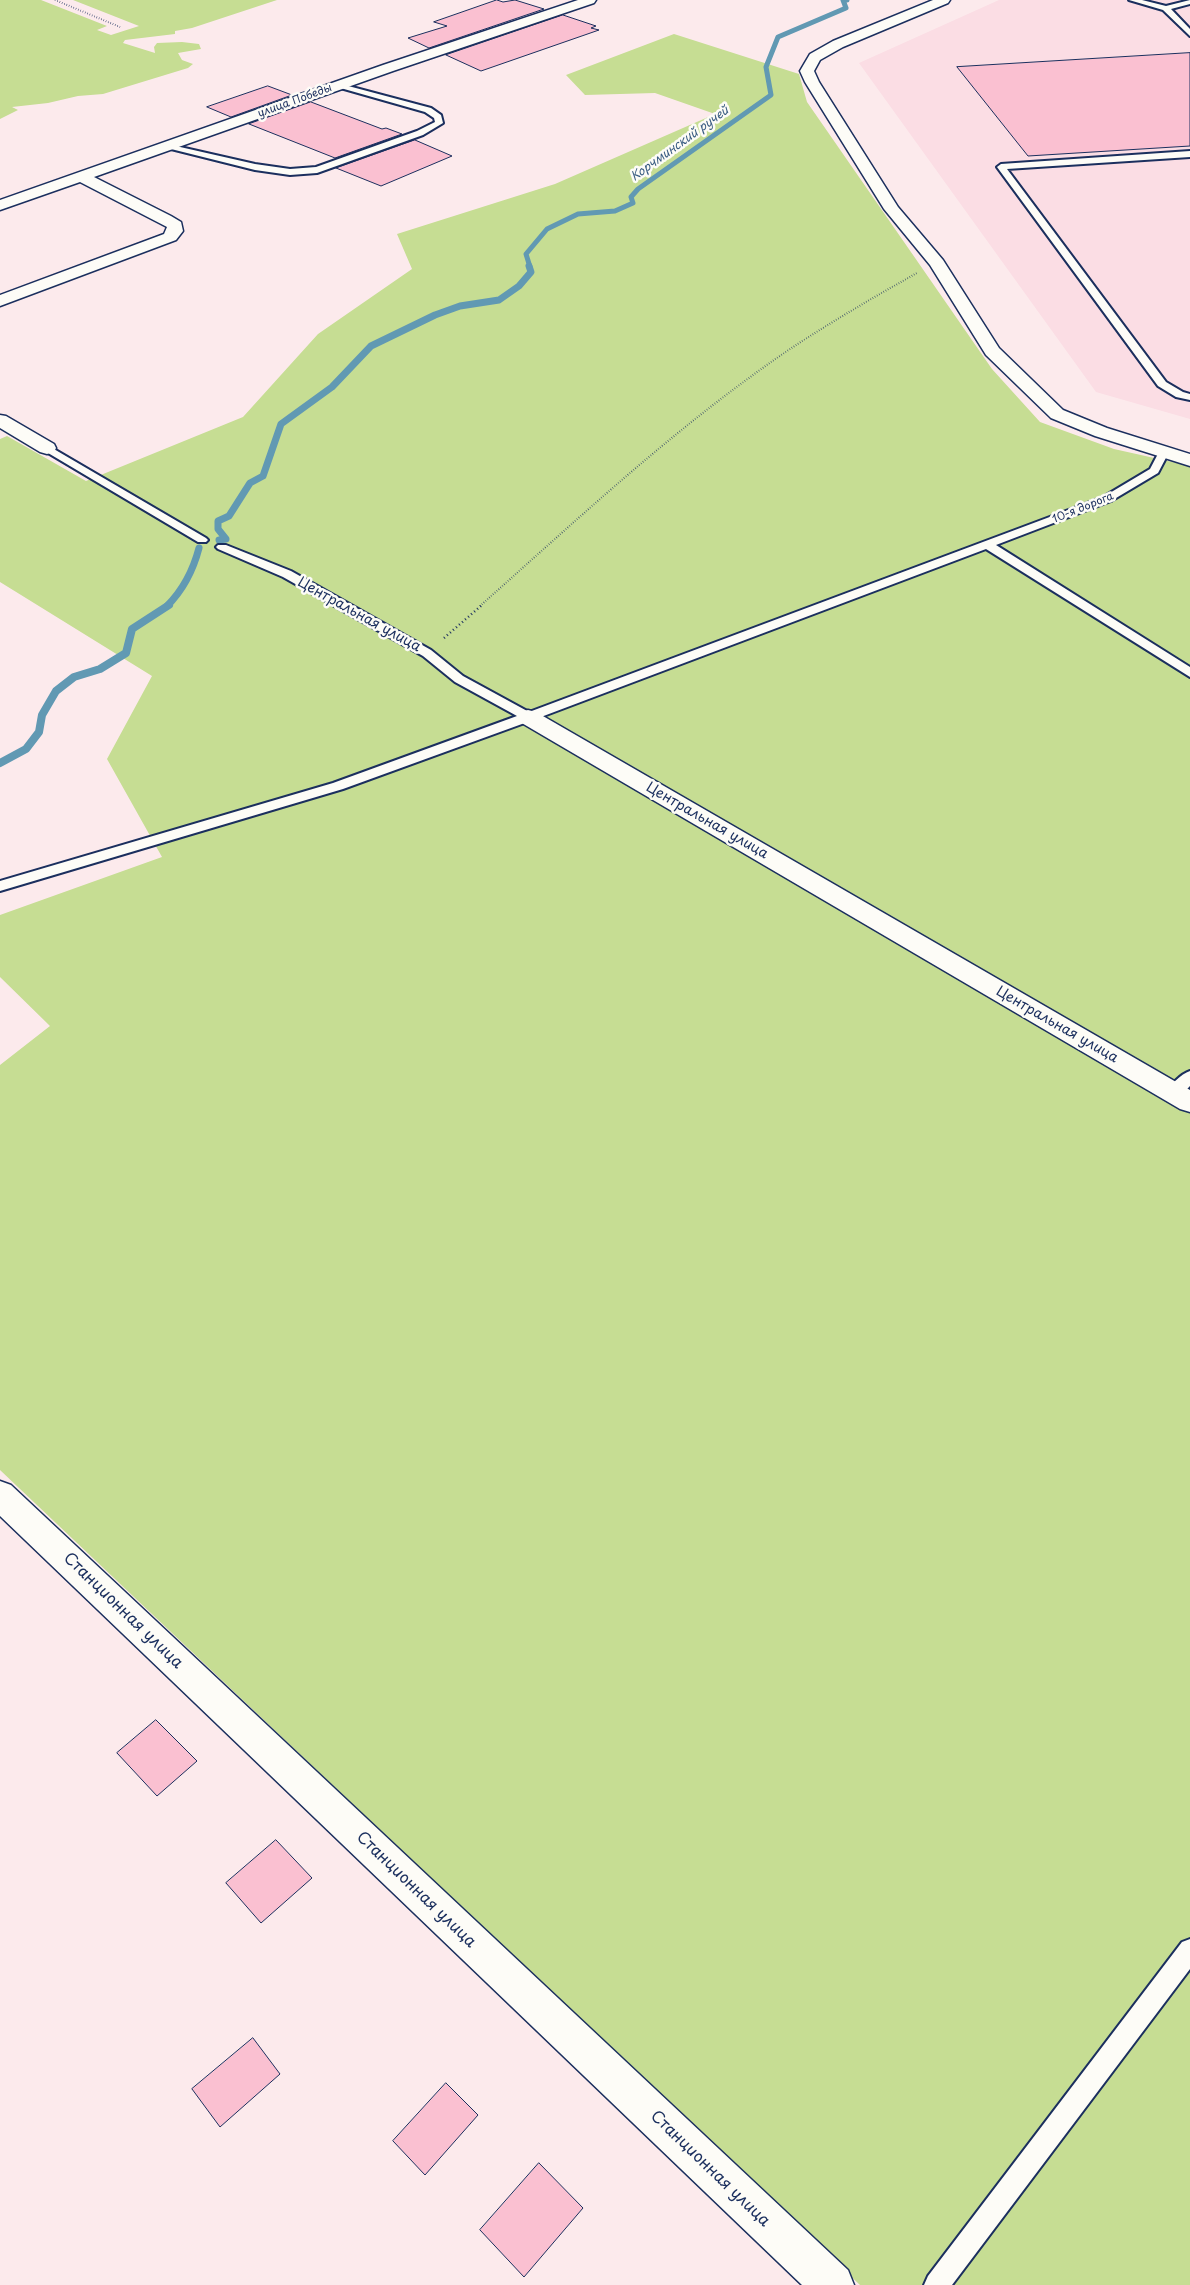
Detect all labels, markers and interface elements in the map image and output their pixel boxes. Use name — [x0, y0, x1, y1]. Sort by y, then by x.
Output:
street label: улица Победы — [256, 81, 334, 121]
water label: Корчминский ручей — [628, 104, 732, 184]
street label: 10-я дорога — [1050, 490, 1116, 526]
street label: Центральная улица — [294, 574, 424, 656]
street label: Центральная улица — [643, 779, 771, 863]
street label: Центральная улица — [993, 983, 1121, 1067]
street label: Станционная улица — [59, 1549, 187, 1673]
street label: Станционная улица — [352, 1828, 480, 1952]
street label: Станционная улица — [646, 2107, 774, 2231]

